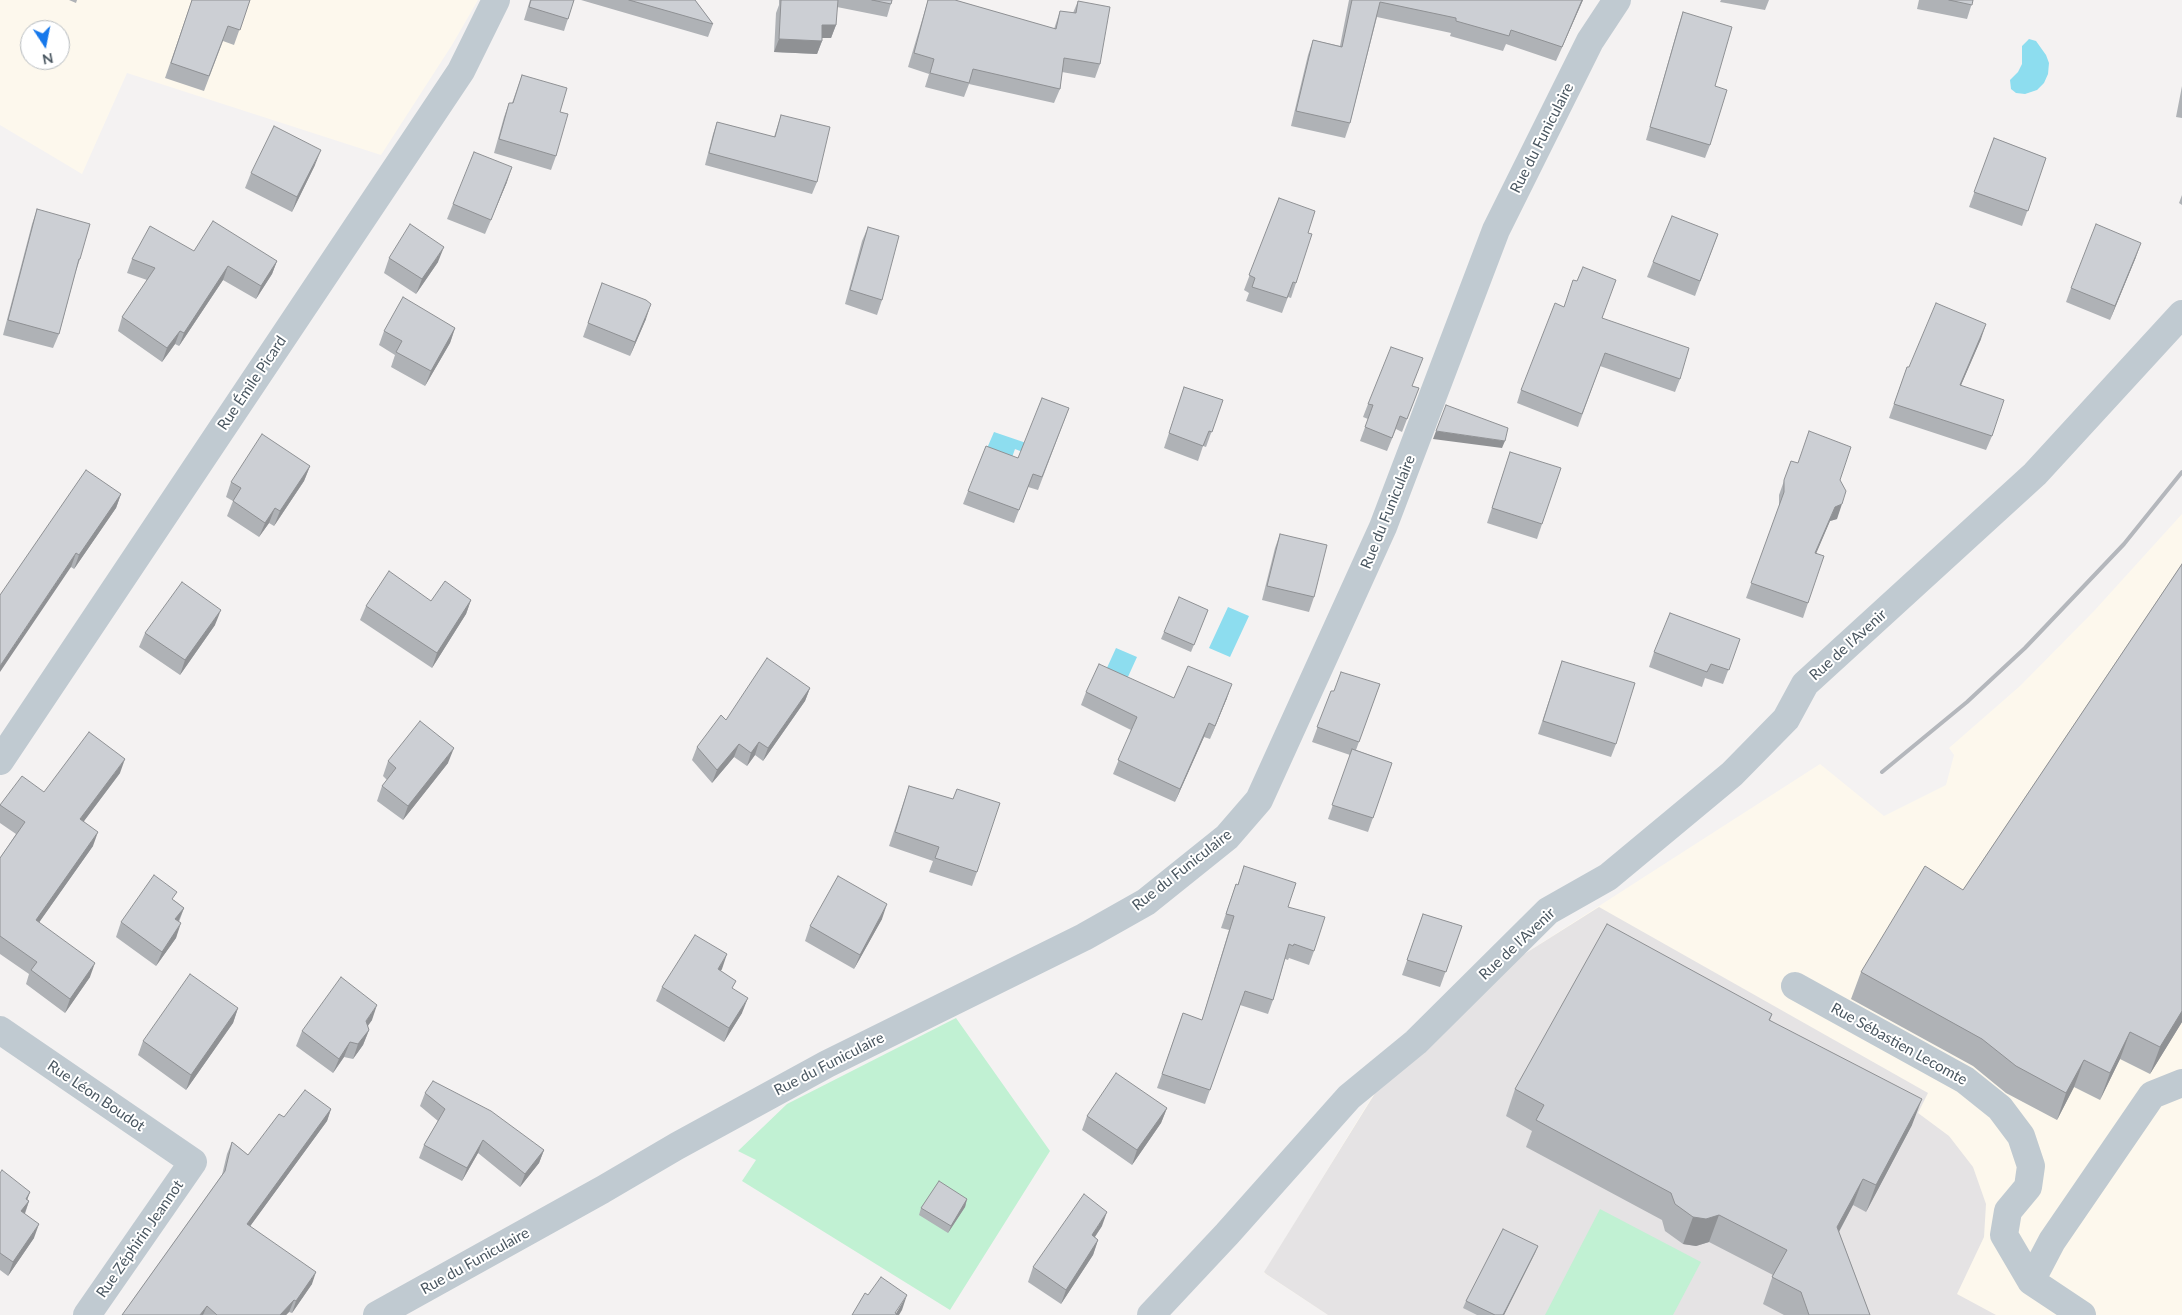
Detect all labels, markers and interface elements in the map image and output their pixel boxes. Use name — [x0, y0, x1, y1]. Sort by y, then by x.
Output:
north arrow — [20, 20, 70, 70]
text: N — [41, 50, 55, 69]
street label: Rue du Funiculaire — [1506, 80, 1578, 196]
street label: Rue Émile Picard — [214, 333, 290, 433]
street label: Rue du Funiculaire — [1357, 452, 1419, 572]
street label: Rue de l'Avenir — [1806, 606, 1890, 684]
street label: Rue du Funiculaire — [1129, 826, 1235, 914]
street label: Rue de l'Avenir — [1475, 904, 1559, 984]
street label: Rue Sébastien Lecomte — [1828, 999, 1970, 1089]
street label: Rue du Funiculaire — [771, 1028, 887, 1100]
street label: Rue Léon Boudot — [44, 1057, 148, 1135]
street label: Rue Zéphirin Jeannot — [93, 1177, 187, 1301]
street label: Rue du Funiculaire — [418, 1224, 532, 1298]

